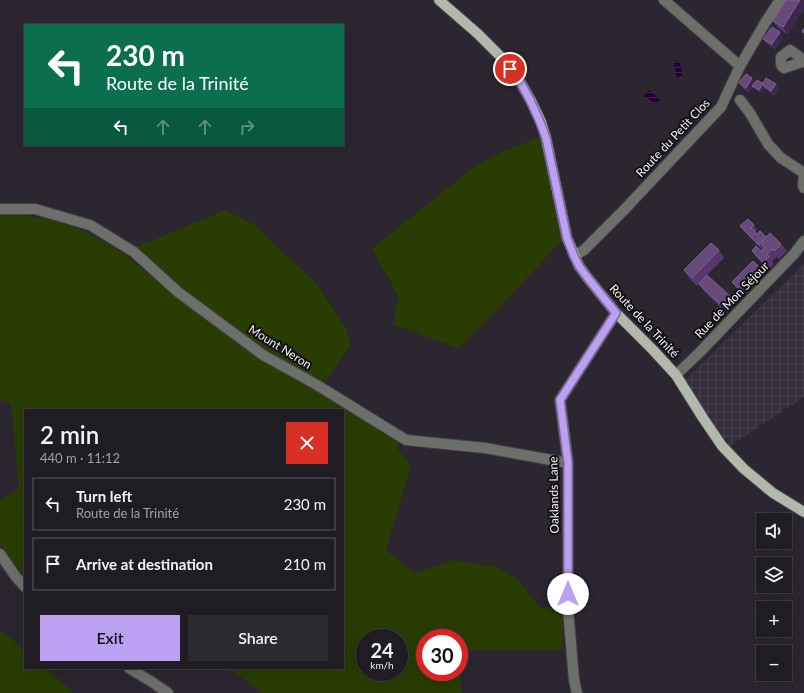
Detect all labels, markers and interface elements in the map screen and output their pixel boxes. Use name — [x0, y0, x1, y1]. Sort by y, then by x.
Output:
text: 230 m — [106, 38, 185, 72]
icon: left — [40, 40, 92, 92]
pin — [493, 52, 527, 86]
icon: arrive — [499, 58, 521, 80]
text: Route de la Trinité — [106, 72, 249, 94]
street label: Route du Petit Clos — [633, 95, 713, 180]
icon: left — [110, 116, 132, 138]
icon: ahead — [152, 116, 174, 138]
icon: ahead — [194, 116, 216, 138]
icon: right — [236, 116, 258, 138]
street label: Rue de Mon Séjour — [691, 258, 772, 341]
street label: Route de la Trinité — [606, 281, 682, 361]
street label: Mount Neron — [246, 321, 315, 372]
text: 2 min — [40, 420, 99, 449]
button: close — [286, 422, 328, 464]
text: 440 m · 11:12 — [40, 450, 120, 466]
street label: Oaklands Lane — [545, 456, 562, 534]
text: Turn left — [76, 487, 132, 505]
icon: left — [42, 493, 64, 515]
text: 230 m — [284, 495, 326, 513]
text: Route de la Trinité — [76, 505, 179, 521]
map controls — [756, 513, 792, 681]
button: sound — [756, 513, 792, 549]
icon: arrive — [42, 553, 64, 575]
text: Arrive at destination — [76, 555, 213, 573]
text: 210 m — [284, 555, 326, 573]
button: layers — [756, 557, 792, 593]
position arrow — [547, 573, 589, 615]
button: + — [756, 601, 792, 637]
button: Exit — [40, 615, 180, 661]
button: Share — [188, 615, 328, 661]
speed limit sign: 30 — [416, 629, 468, 681]
text: 24 — [370, 638, 394, 662]
button: − — [756, 645, 792, 681]
text: km/h — [370, 659, 394, 671]

